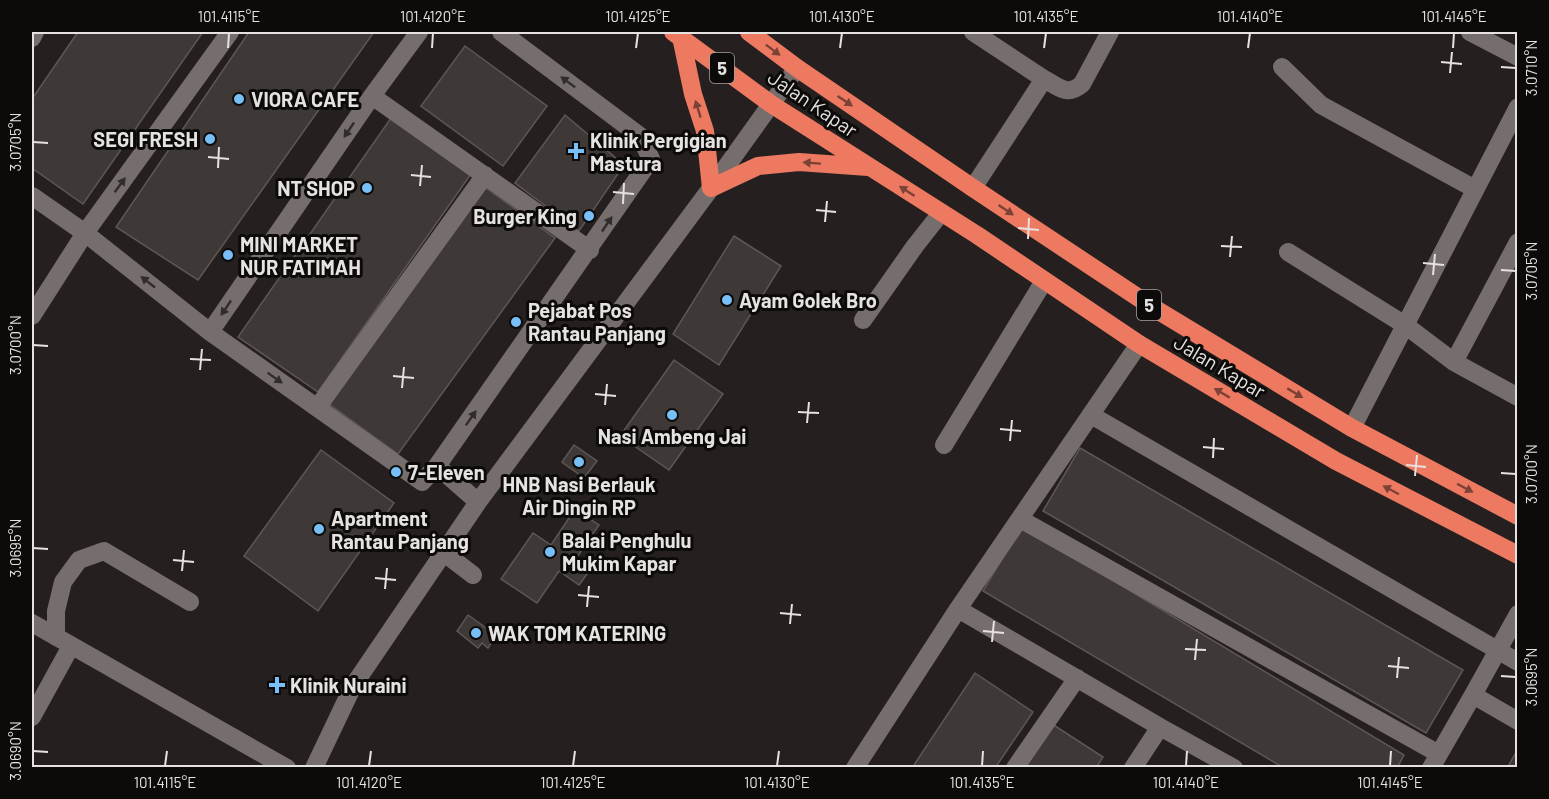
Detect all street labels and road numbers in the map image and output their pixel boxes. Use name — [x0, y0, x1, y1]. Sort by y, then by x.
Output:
road number: 5 — [710, 53, 734, 83]
street label: Jalan Kapar — [764, 64, 862, 142]
road number: 5 — [1137, 290, 1161, 320]
street label: Jalan Kapar — [1170, 329, 1270, 403]

